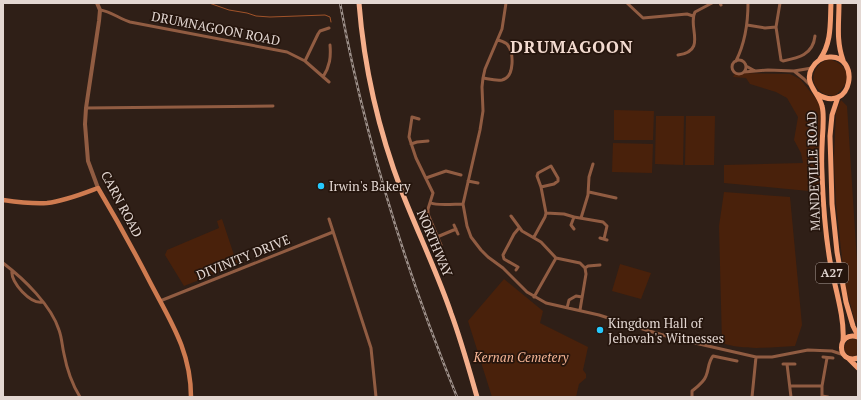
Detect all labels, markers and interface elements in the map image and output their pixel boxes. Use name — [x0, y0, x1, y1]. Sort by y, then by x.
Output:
street label: DRUMNAGOON ROAD — [150, 7, 282, 49]
district label: DRUMAGOON — [510, 35, 634, 58]
street label: MANDEVILLE ROAD — [802, 111, 824, 231]
street label: CARN ROAD — [97, 168, 147, 240]
place label: Irwin's Bakery — [329, 177, 411, 195]
marker: Irwin's Bakery — [316, 181, 326, 191]
street label: NORTHWAY — [413, 207, 457, 280]
street label: DIVINITY DRIVE — [194, 230, 292, 284]
road number: A27 — [816, 263, 848, 283]
place label: Kingdom Hall of Jehovah's Witnesses — [608, 314, 724, 347]
marker: Kingdom Hall of Jehovah's Witnesses — [595, 325, 605, 335]
park label: Kernan Cemetery — [473, 348, 569, 366]

